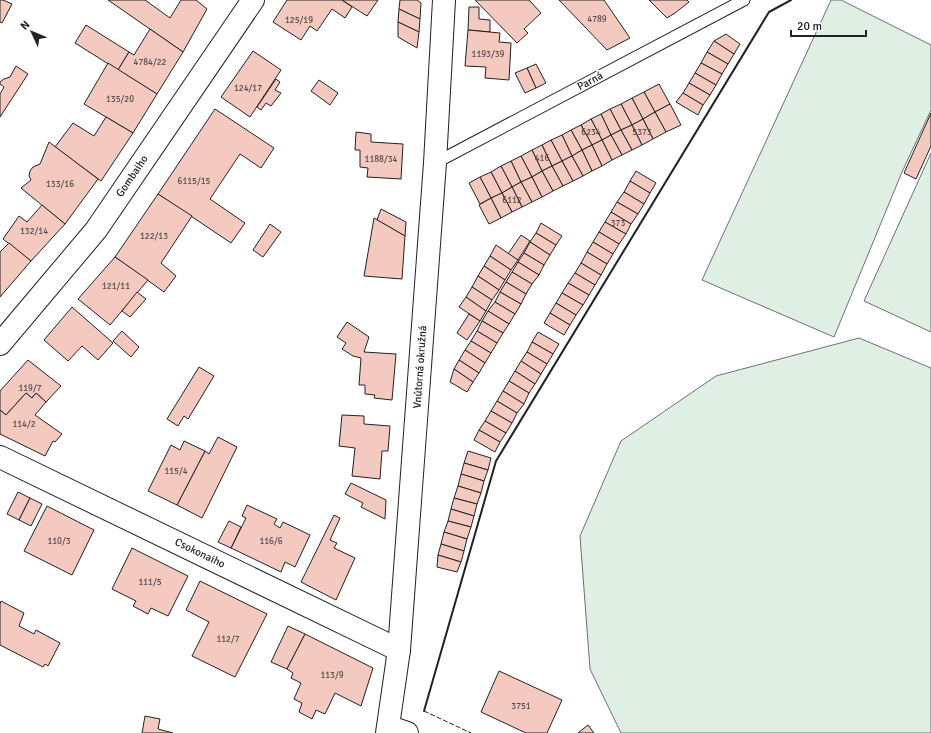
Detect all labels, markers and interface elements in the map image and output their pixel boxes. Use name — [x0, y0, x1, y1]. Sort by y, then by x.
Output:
north arrow — [12, 12, 52, 52]
scale bar — [791, 12, 866, 38]
house number: 4789 — [587, 14, 607, 25]
house number: 125/19 — [285, 15, 313, 26]
text: N — [18, 18, 33, 33]
text: 20 m — [797, 19, 822, 34]
house number: 1193/39 — [472, 49, 505, 60]
house number: 4784/22 — [134, 57, 167, 68]
street label: Parná — [575, 69, 605, 93]
house number: 124/17 — [234, 83, 262, 94]
house number: 135/20 — [106, 94, 134, 105]
house number: 6234 — [581, 127, 601, 138]
house number: 5373 — [632, 127, 652, 138]
street label: Gombaiho — [113, 152, 151, 199]
house number: 416 — [535, 153, 549, 164]
house number: 1188/34 — [365, 154, 398, 165]
house number: 6115/15 — [178, 176, 211, 187]
house number: 133/16 — [46, 179, 74, 190]
house number: 6112 — [502, 195, 522, 206]
house number: 373 — [611, 218, 625, 229]
house number: 132/14 — [20, 226, 48, 237]
house number: 122/13 — [140, 231, 168, 242]
house number: 121/11 — [102, 281, 130, 292]
street label: Vnútorná okružná — [411, 325, 429, 409]
house number: 119/7 — [18, 383, 42, 394]
house number: 114/2 — [12, 419, 36, 430]
house number: 115/4 — [164, 466, 188, 477]
street label: Csokonaiho — [173, 535, 228, 571]
house number: 110/3 — [47, 536, 71, 547]
house number: 116/6 — [259, 536, 283, 547]
house number: 111/5 — [138, 577, 162, 588]
house number: 112/7 — [216, 634, 240, 645]
house number: 113/9 — [320, 670, 344, 681]
house number: 3751 — [511, 701, 531, 712]

